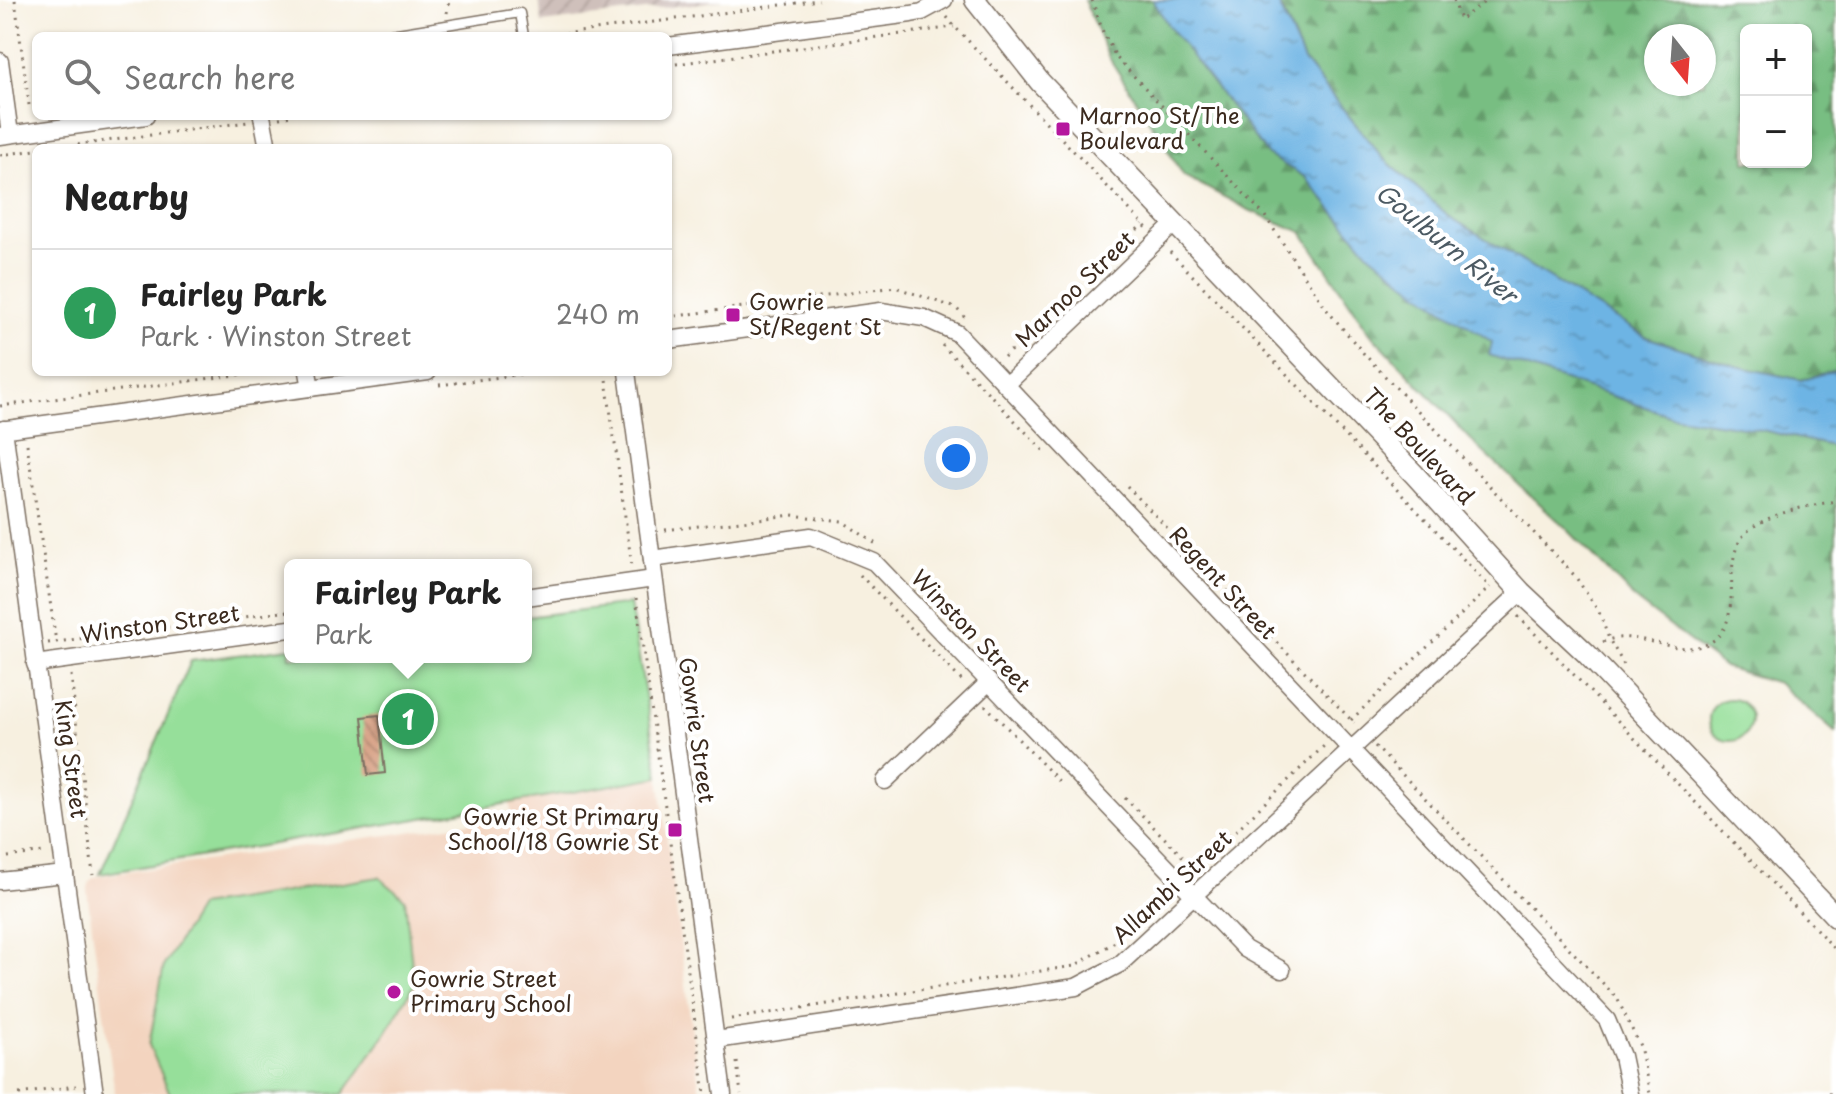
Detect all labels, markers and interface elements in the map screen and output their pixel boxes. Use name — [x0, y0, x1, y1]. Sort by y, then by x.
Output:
north arrow — [1644, 24, 1716, 96]
map controls — [1740, 24, 1812, 168]
button: + — [1740, 24, 1812, 96]
search box — [32, 32, 672, 120]
icon: search — [60, 54, 104, 98]
text: Search here — [124, 54, 296, 99]
button: − — [1740, 96, 1812, 168]
place label: Marnoo St/The Boulevard — [1079, 98, 1240, 156]
marker: Marnoo St/The Boulevard — [1054, 120, 1072, 138]
text: Nearby — [64, 170, 189, 222]
water label: Goulburn River — [1369, 174, 1528, 313]
street label: Marnoo Street — [1007, 222, 1141, 354]
text: Fairley Park — [140, 271, 327, 316]
place label: Gowrie St/Regent St — [749, 284, 881, 342]
text: 1 — [84, 294, 96, 333]
text: 240 m — [556, 294, 640, 333]
marker: Gowrie St/Regent St — [724, 306, 742, 324]
text: Park · Winston Street — [140, 316, 411, 355]
street label: The Boulevard — [1357, 379, 1483, 511]
your location — [936, 438, 976, 478]
street label: Regent Street — [1163, 518, 1285, 646]
popup — [284, 559, 532, 663]
street label: Winston Street — [905, 561, 1040, 699]
text: Fairley Park — [315, 569, 501, 614]
street label: Winston Street — [78, 595, 241, 650]
text: Park — [315, 614, 373, 653]
street label: Gowrie Street — [672, 655, 725, 805]
pin: 1 — [382, 689, 434, 749]
street label: King Street — [48, 698, 97, 820]
place label: Gowrie St Primary School/18 Gowrie St — [447, 799, 659, 857]
marker: Gowrie St Primary School/18 Gowrie St — [666, 821, 684, 839]
street label: Allambi Street — [1104, 821, 1238, 950]
place label: Gowrie Street Primary School — [410, 961, 572, 1019]
marker: Gowrie Street Primary School — [385, 983, 403, 1001]

